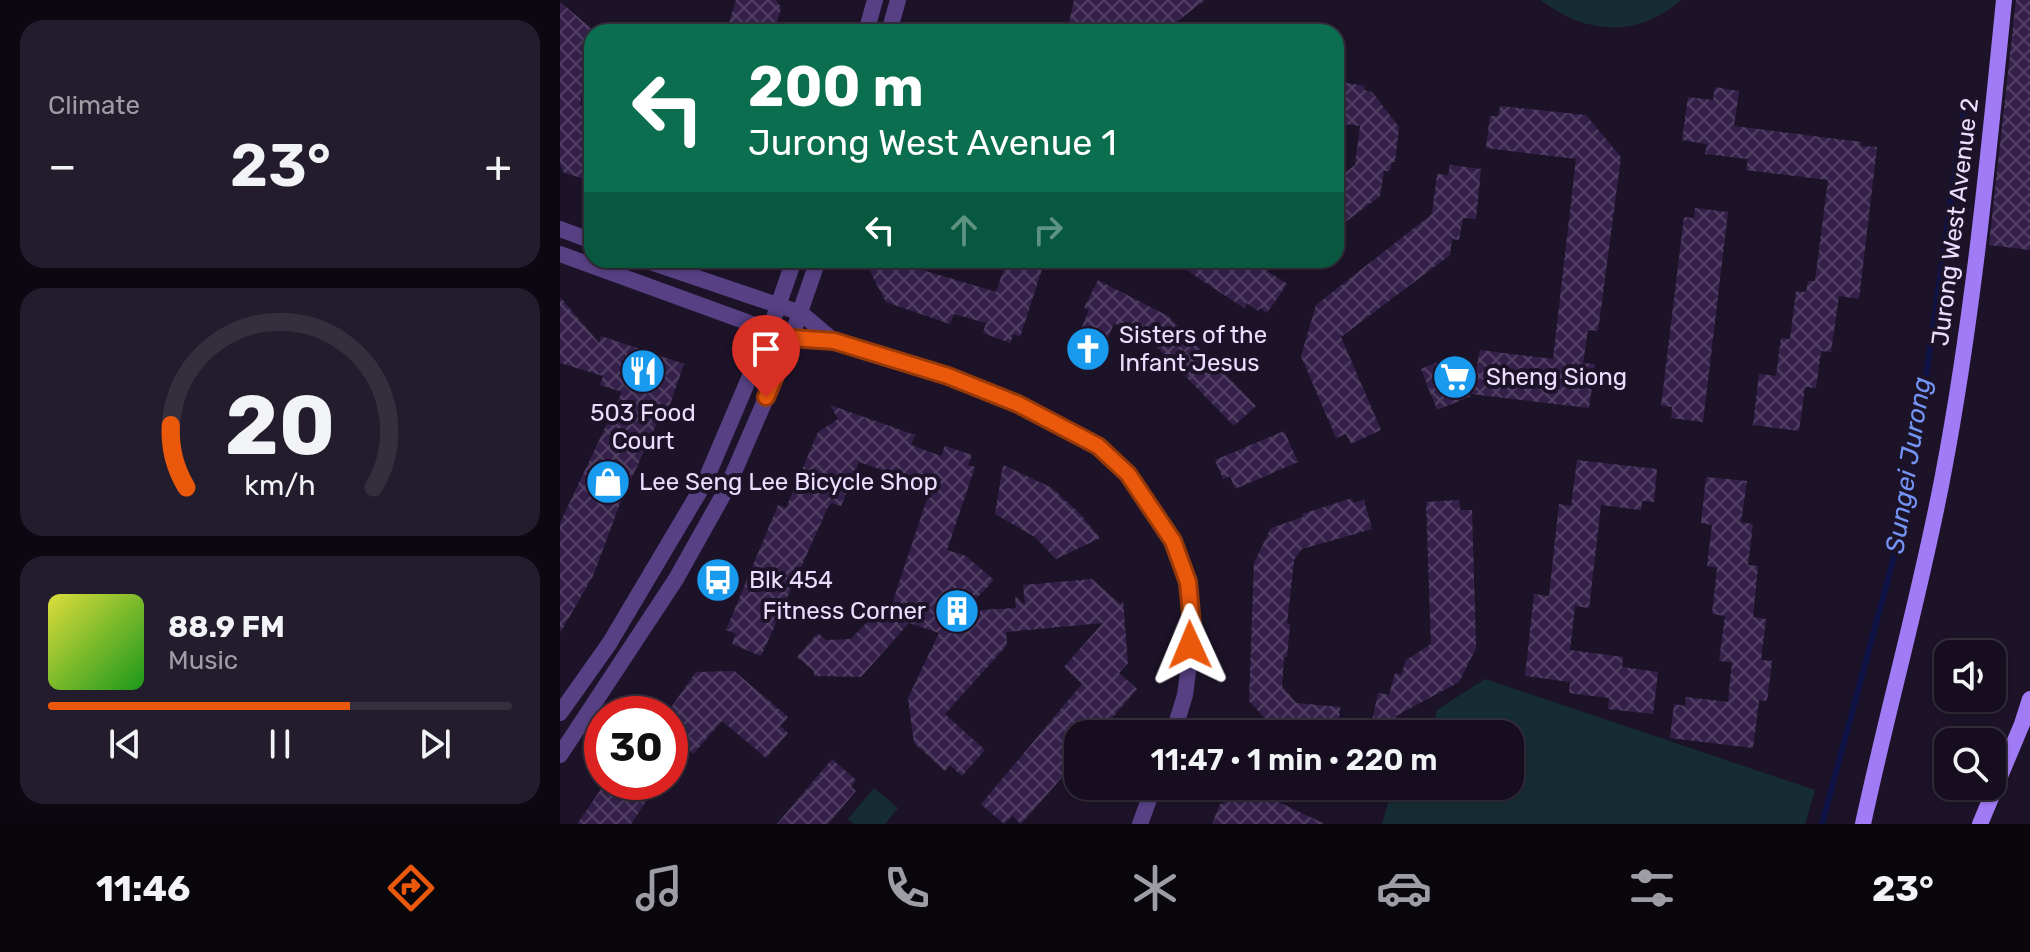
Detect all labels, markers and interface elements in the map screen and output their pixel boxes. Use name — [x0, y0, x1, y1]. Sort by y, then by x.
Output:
text: 200 m — [748, 54, 924, 120]
icon: left — [616, 56, 720, 160]
text: Climate — [48, 90, 140, 121]
street label: Jurong West Avenue 2 — [1926, 96, 1984, 348]
text: Jurong West Avenue 1 — [748, 121, 1117, 164]
text: 23° — [230, 130, 331, 201]
text: − — [48, 140, 77, 192]
text: + — [485, 140, 512, 192]
icon: left — [858, 208, 902, 252]
icon: ahead — [942, 208, 986, 252]
icon: right — [1026, 208, 1070, 252]
pin — [732, 315, 800, 397]
place label: Sisters of the Infant Jesus — [1119, 321, 1267, 377]
church icon: Sisters of the Infant Jesus — [1064, 325, 1112, 373]
icon: arrive — [744, 327, 788, 371]
restaurant icon: 503 Food Court — [619, 347, 667, 395]
supermarket icon: Sheng Siong — [1431, 353, 1479, 401]
place label: Sheng Siong — [1486, 363, 1627, 391]
water label: Sungei Jurong — [1879, 375, 1938, 556]
text: 20 — [225, 376, 335, 475]
place label: 503 Food Court — [590, 399, 696, 455]
shop icon: Lee Seng Lee Bicycle Shop — [584, 458, 632, 506]
text: km/h — [244, 468, 316, 502]
place label: Lee Seng Lee Bicycle Shop — [639, 468, 938, 496]
bus stop icon: Blk 454 — [694, 556, 742, 604]
place label: Blk 454 — [749, 566, 833, 594]
building icon: Fitness Corner — [933, 587, 981, 635]
place label: Fitness Corner — [762, 597, 926, 625]
position arrow — [1148, 603, 1232, 687]
text: 88.9 FM — [168, 609, 285, 645]
map controls — [1934, 640, 2006, 800]
button: sound — [1934, 640, 2006, 712]
text: Music — [168, 645, 238, 676]
speed limit sign: 30 — [584, 696, 688, 800]
icon: previous — [103, 722, 147, 766]
icon: pause — [258, 722, 302, 766]
icon: next — [413, 722, 457, 766]
button: search — [1934, 728, 2006, 800]
text: 11:47 · 1 min · 220 m — [1150, 742, 1438, 778]
icon: directions — [383, 860, 439, 916]
icon: music — [631, 860, 687, 916]
icon: phone — [879, 860, 935, 916]
icon: climate — [1127, 860, 1183, 916]
icon: car — [1376, 860, 1432, 916]
icon: filters — [1624, 860, 1680, 916]
text: 11:46 — [96, 867, 190, 910]
text: 23° — [1872, 867, 1934, 910]

